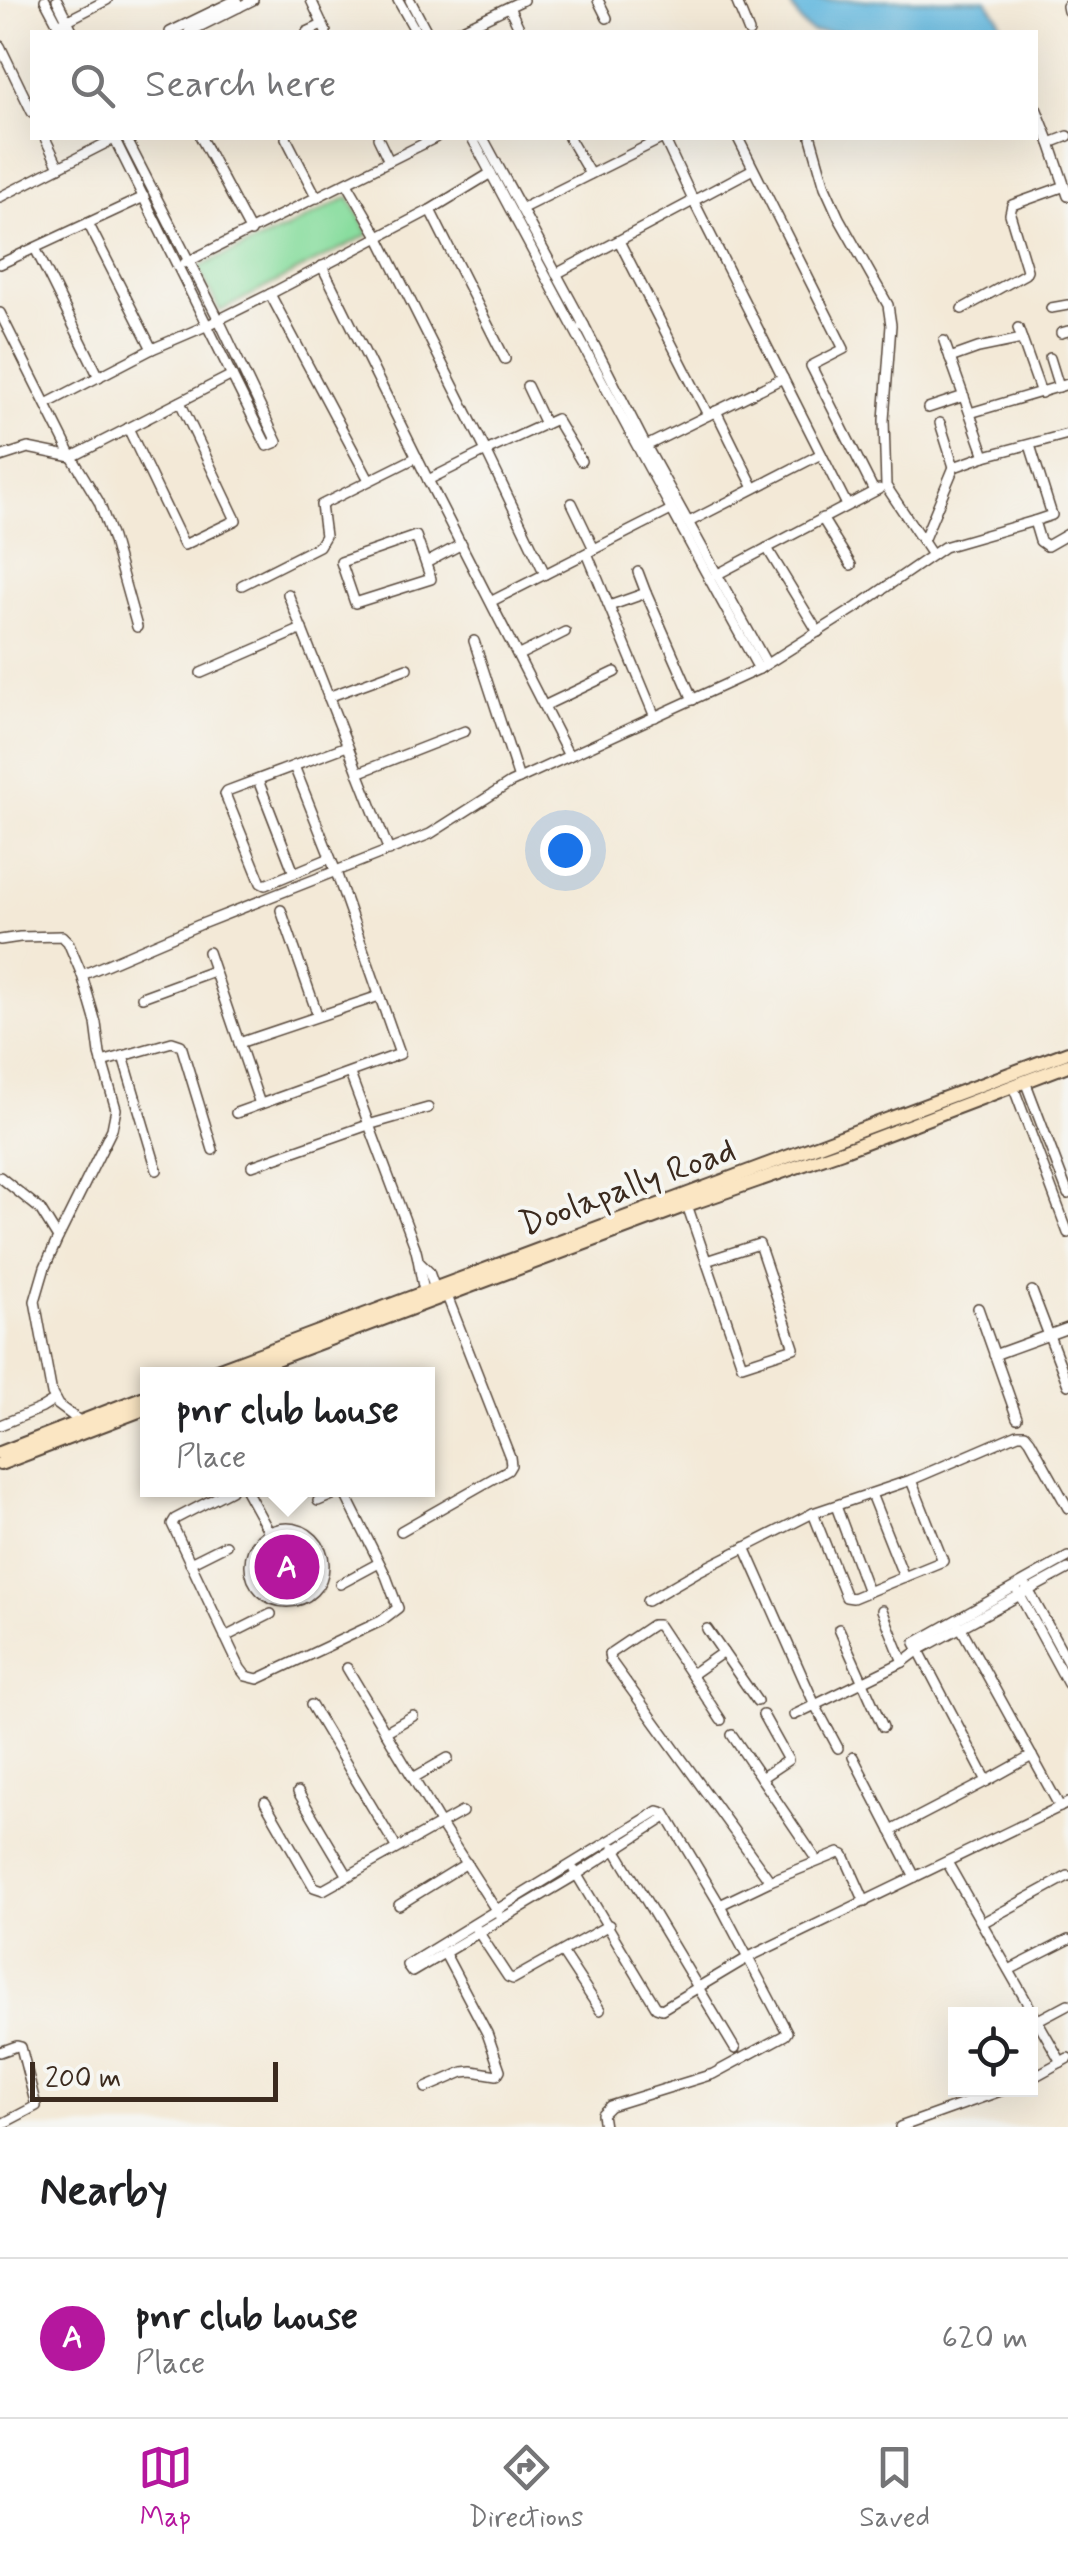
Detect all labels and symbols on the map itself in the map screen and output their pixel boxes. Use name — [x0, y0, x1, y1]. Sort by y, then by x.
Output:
your location — [540, 825, 591, 876]
street label: Doolapally Road — [513, 1128, 742, 1248]
pin: A — [254, 1530, 320, 1604]
scale bar — [30, 2057, 278, 2102]

